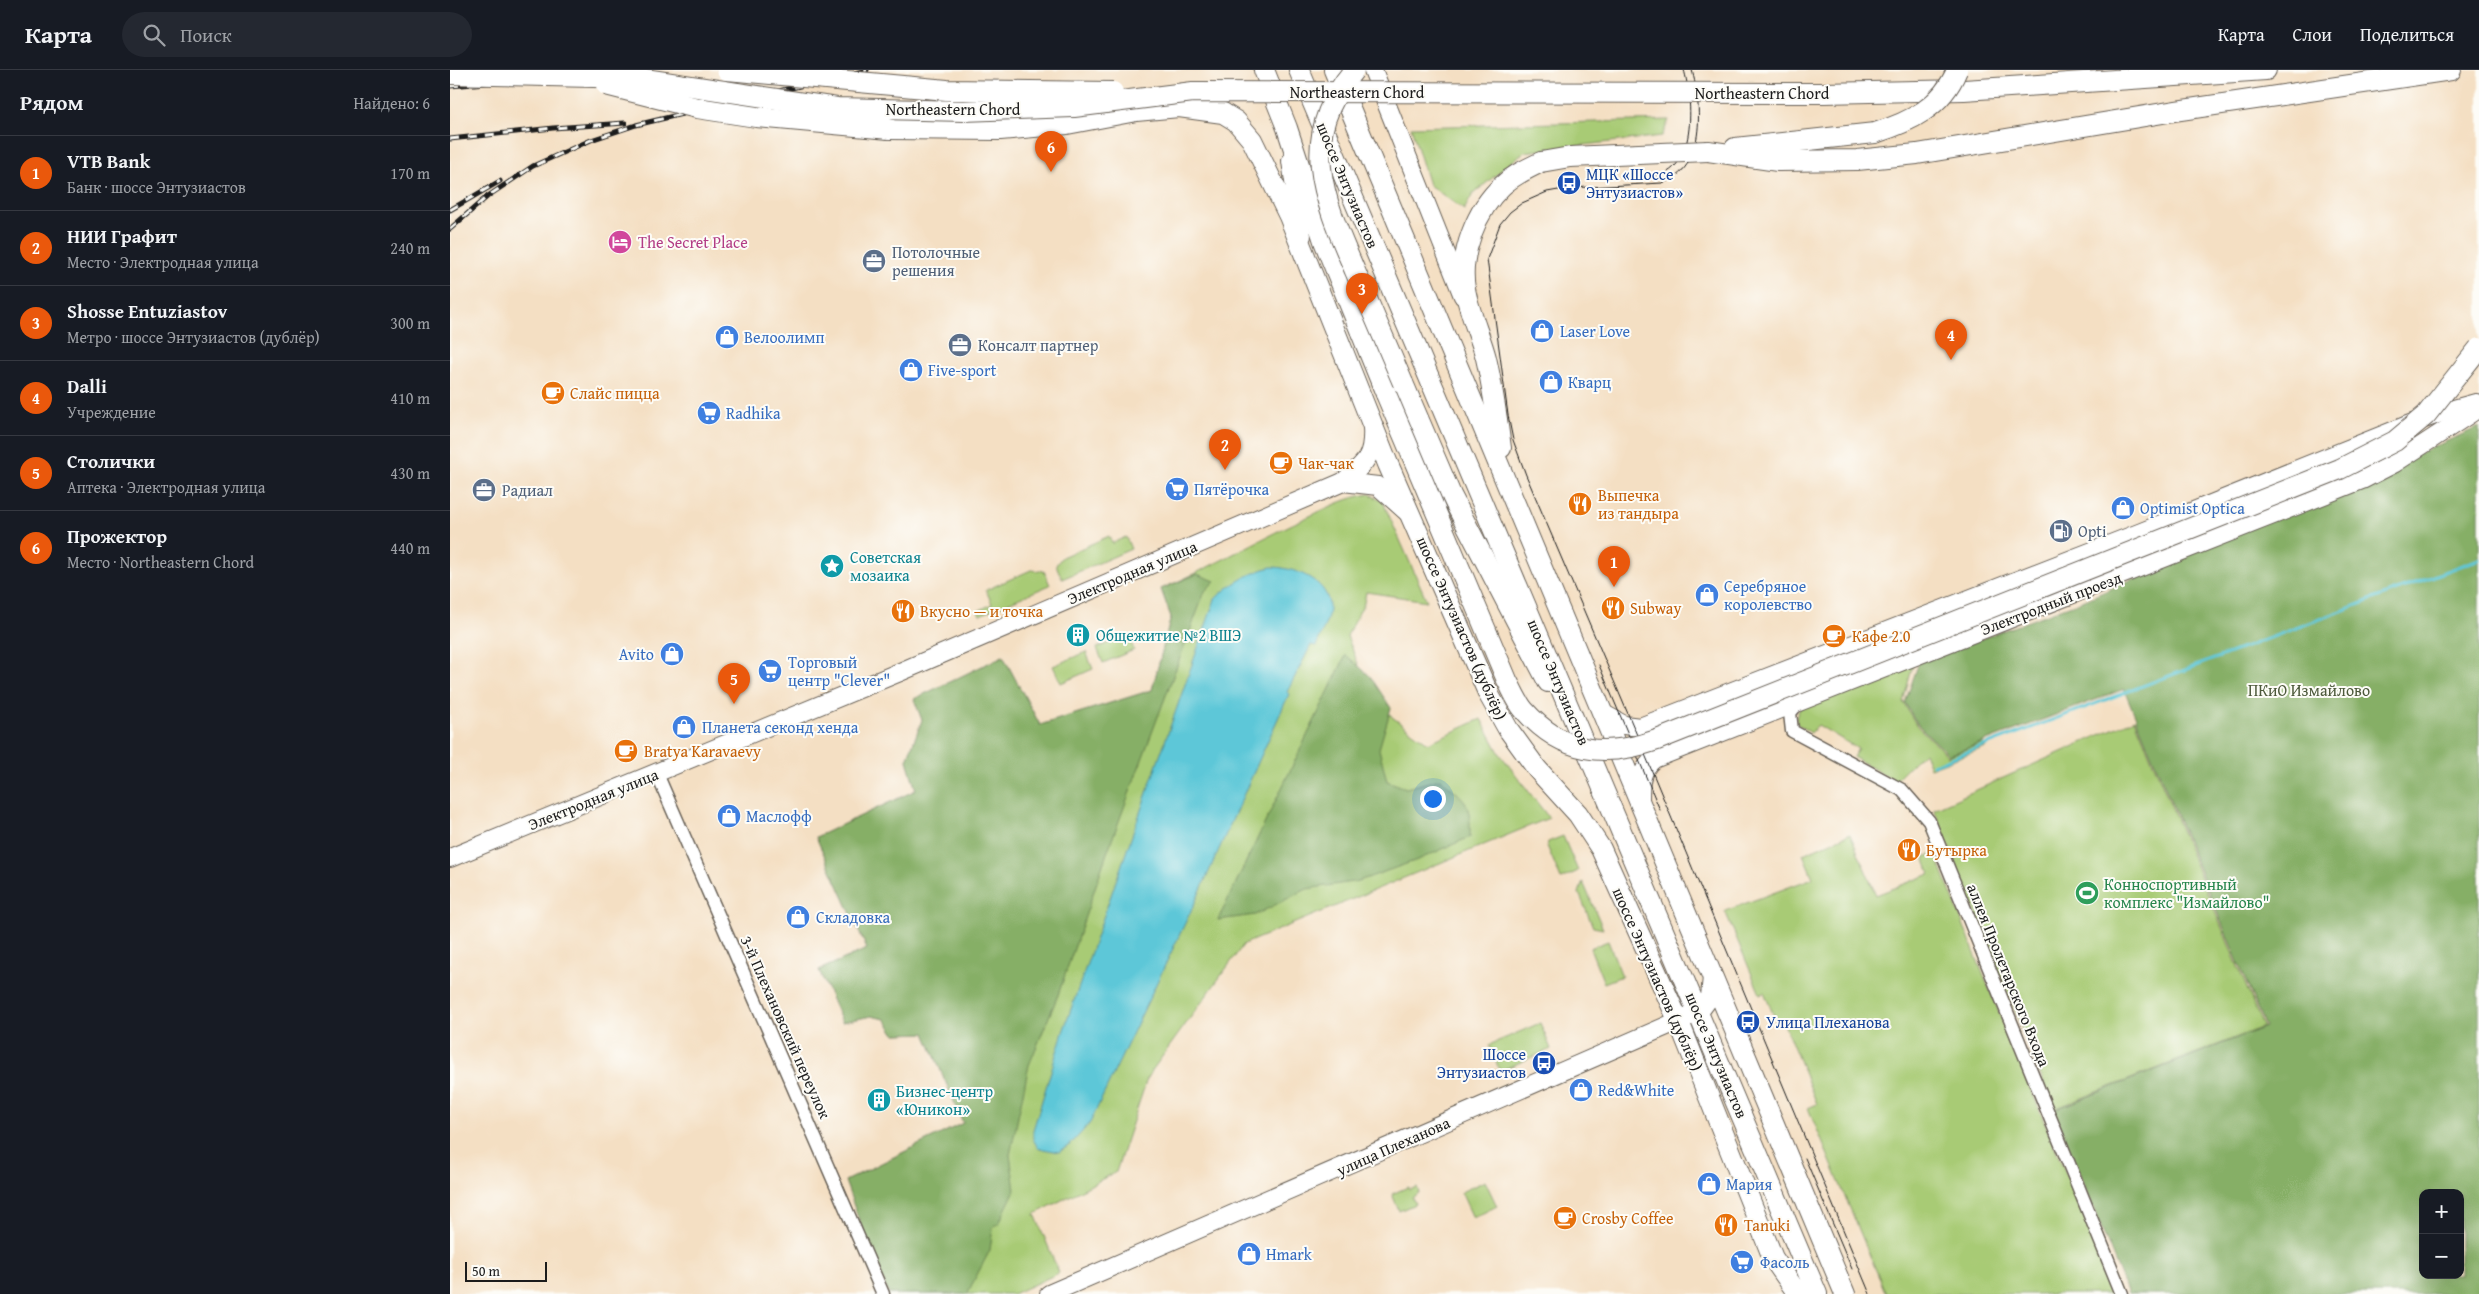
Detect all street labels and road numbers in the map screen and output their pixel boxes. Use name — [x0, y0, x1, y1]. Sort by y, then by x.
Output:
street label: Northeastern Chord — [1290, 80, 1425, 104]
street label: Northeastern Chord — [1695, 81, 1830, 105]
street label: Northeastern Chord — [886, 97, 1021, 121]
street label: шоссе Энтузиастов — [1311, 118, 1385, 252]
street label: шоссе Энтузиастов (дублёр) — [1411, 532, 1513, 724]
street label: Электродная улица — [1063, 534, 1201, 610]
street label: Электродный проезд — [1977, 565, 2125, 641]
street label: шоссе Энтузиастов — [1522, 615, 1596, 749]
street label: Электродная улица — [524, 762, 662, 836]
street label: аллея Пролетарского Входа — [1961, 880, 2057, 1070]
street label: шоссе Энтузиастов (дублёр) — [1607, 883, 1709, 1075]
street label: 3-й Плехановский переулок — [735, 932, 837, 1123]
street label: шоссе Энтузиастов — [1680, 988, 1754, 1122]
street label: улица Плеханова — [1331, 1110, 1454, 1182]

